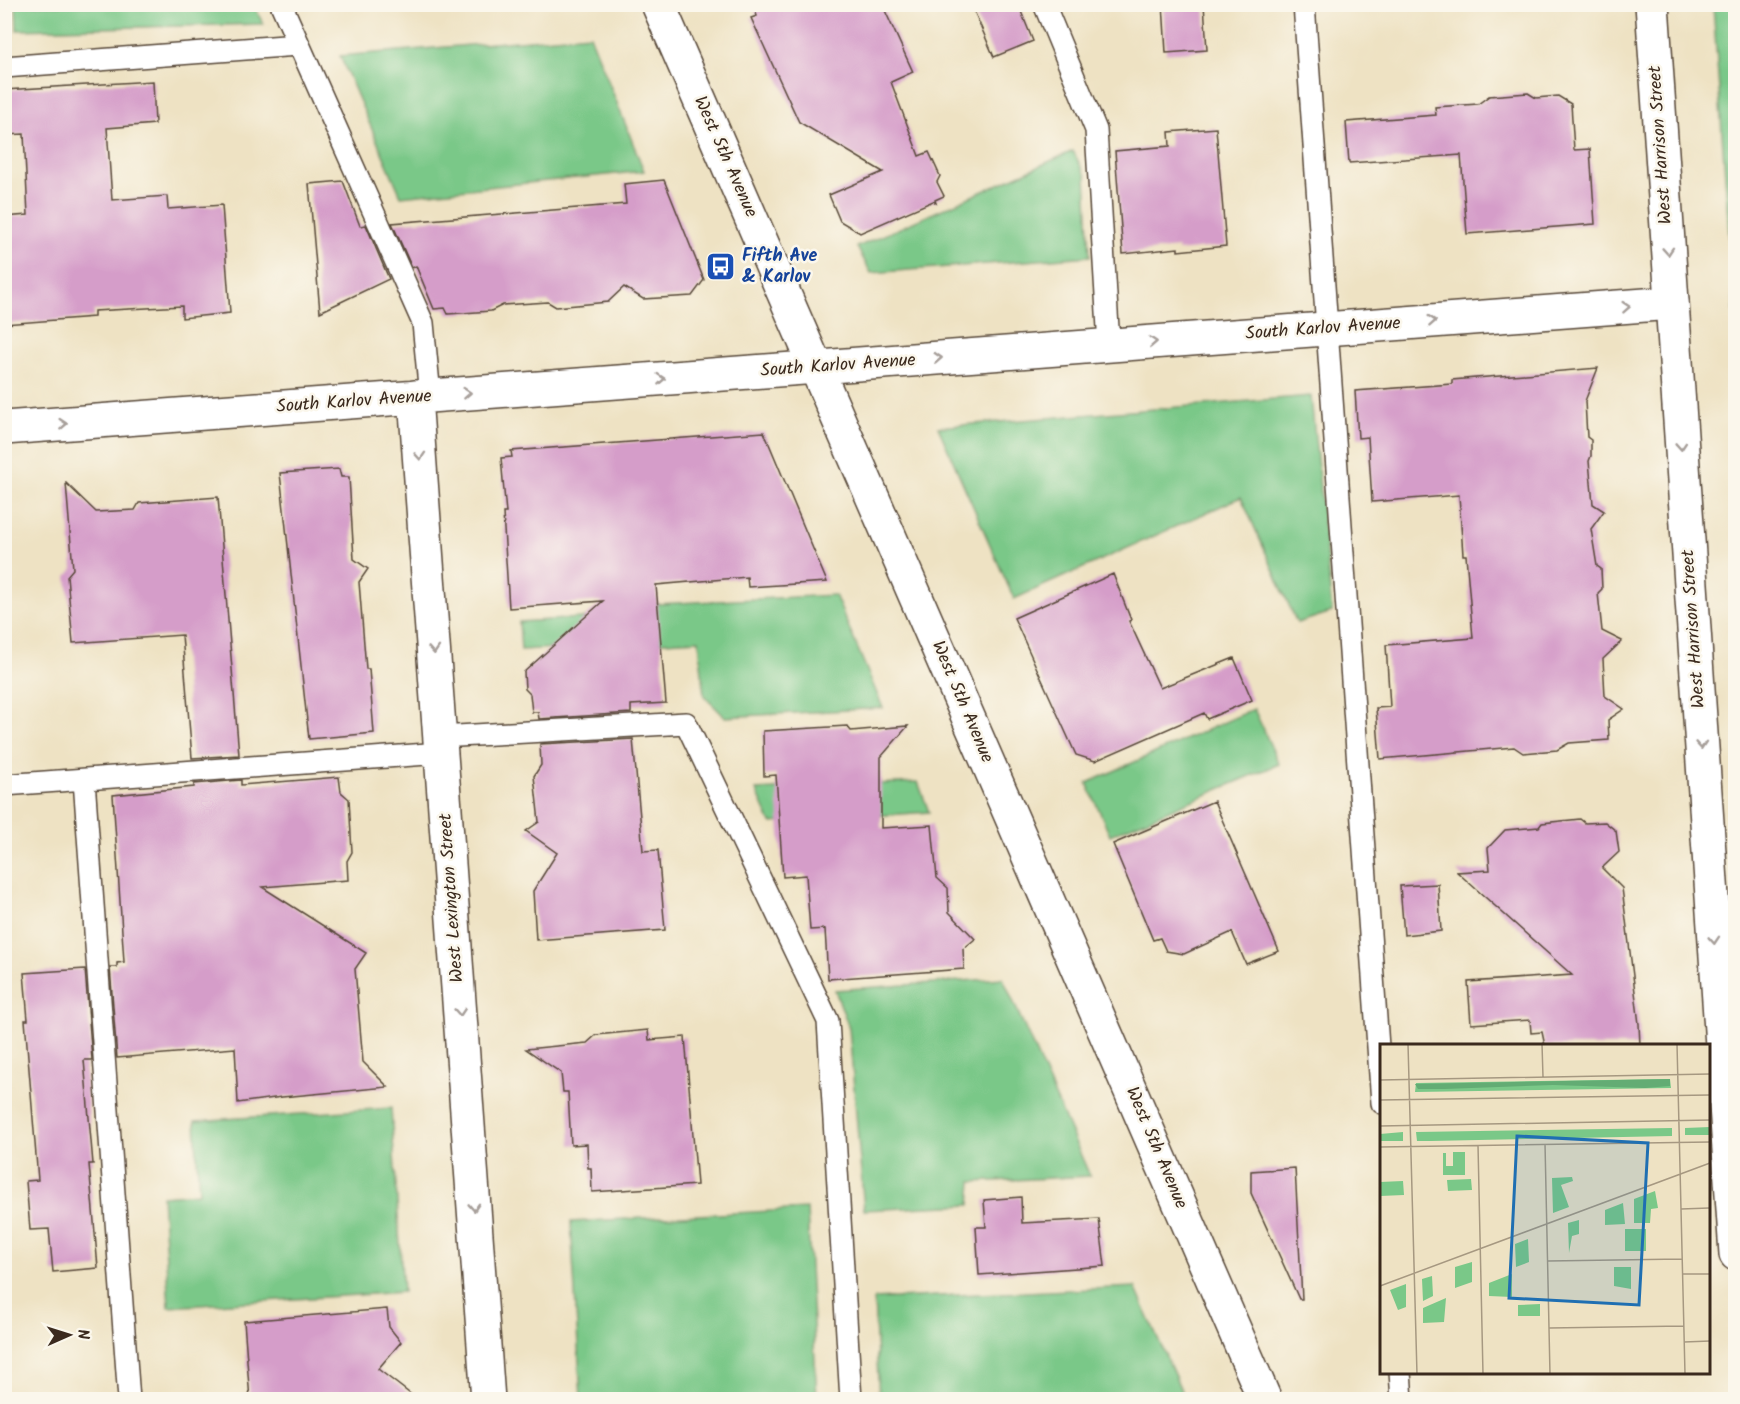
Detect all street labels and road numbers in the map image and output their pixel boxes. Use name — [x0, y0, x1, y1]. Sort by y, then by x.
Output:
street label: West Harrison Street — [1641, 64, 1681, 225]
street label: West 5th Avenue — [685, 91, 765, 223]
street label: South Karlov Avenue — [1244, 309, 1402, 349]
street label: South Karlov Avenue — [759, 346, 917, 386]
street label: South Karlov Avenue — [275, 382, 433, 422]
street label: West Harrison Street — [1674, 548, 1714, 709]
street label: West 5th Avenue — [923, 636, 1001, 768]
street label: West Lexington Street — [432, 811, 472, 984]
street label: West 5th Avenue — [1117, 1082, 1195, 1214]

